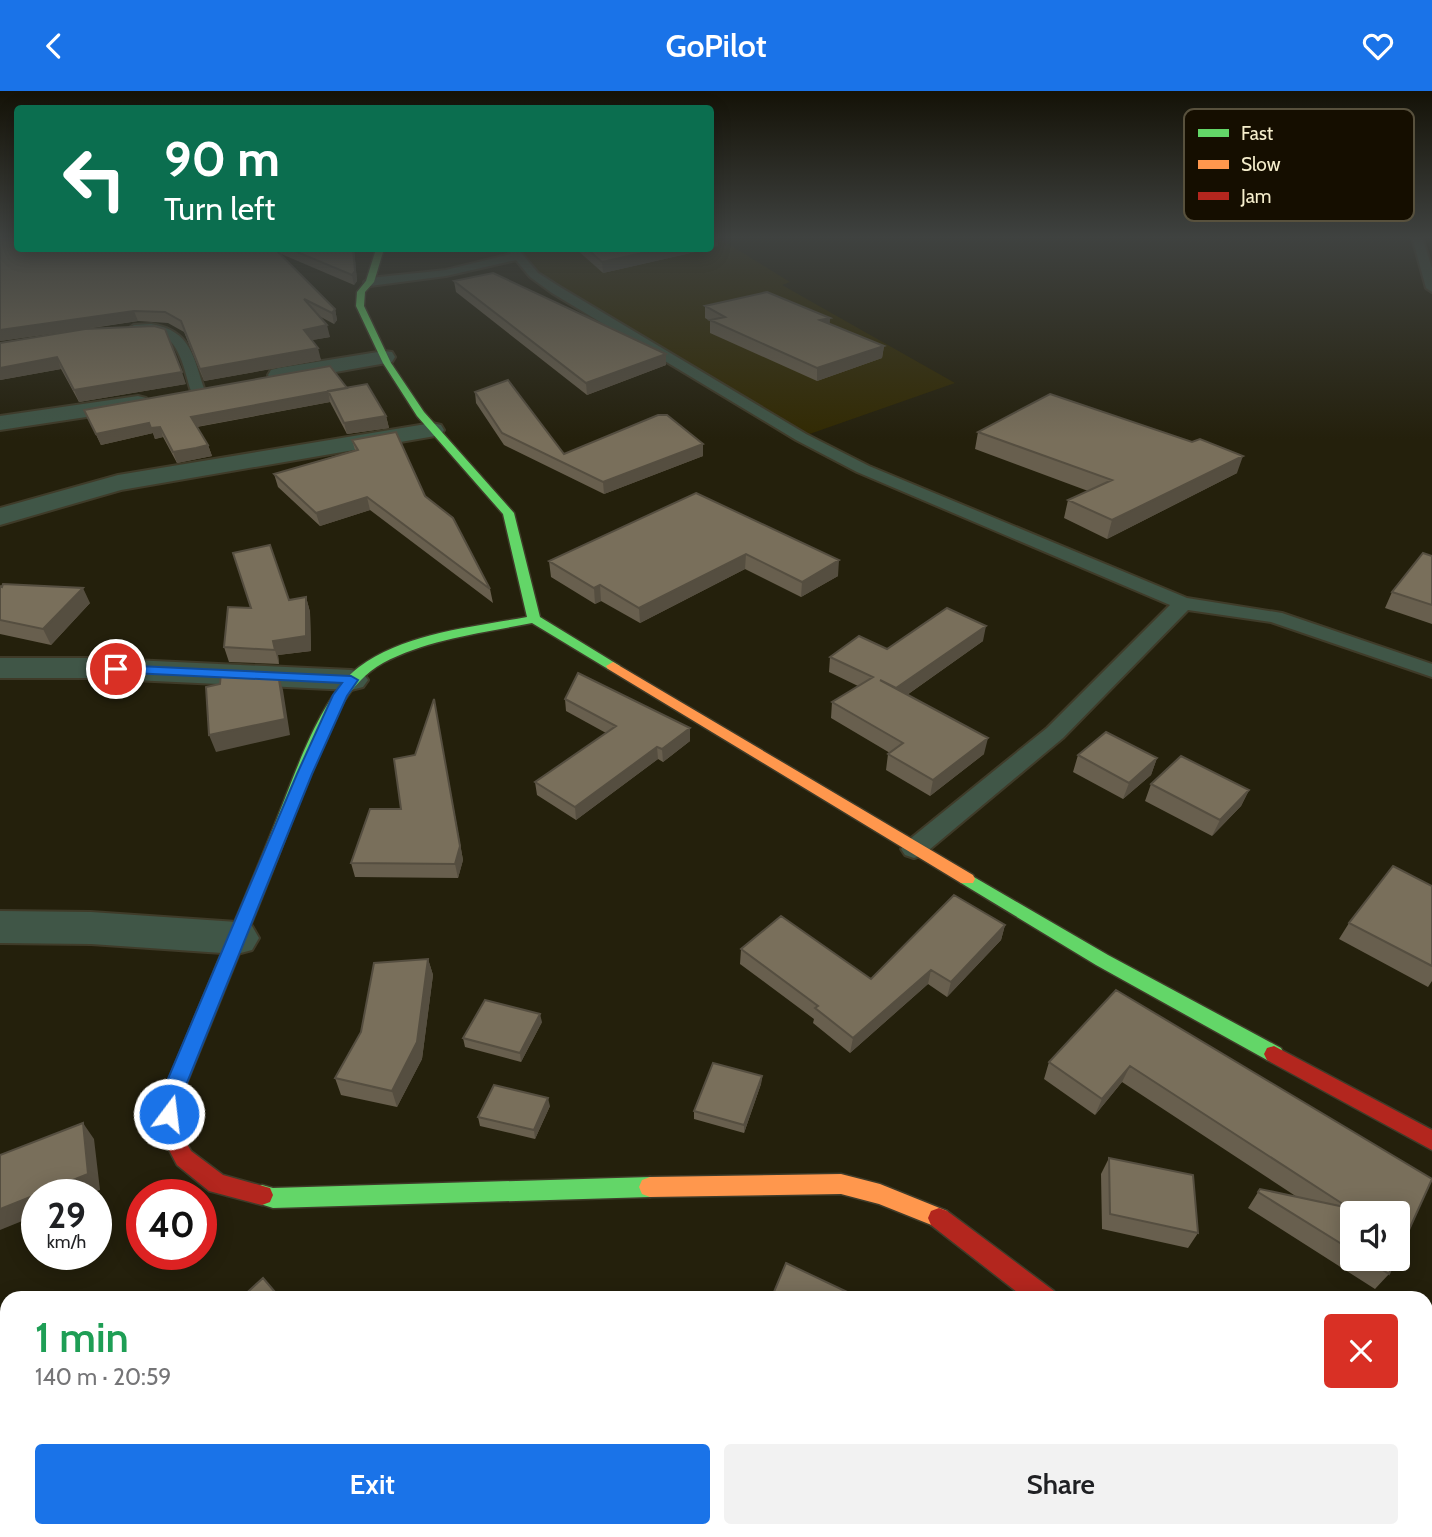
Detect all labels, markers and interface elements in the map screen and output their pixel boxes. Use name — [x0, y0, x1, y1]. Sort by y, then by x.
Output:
text: GoPilot — [665, 26, 767, 65]
icon: back — [35, 27, 73, 65]
icon: heart — [1359, 27, 1397, 65]
legend — [1184, 109, 1414, 221]
text: Fast — [1241, 122, 1274, 145]
text: 90 m — [164, 129, 280, 188]
icon: left — [49, 133, 140, 224]
text: Slow — [1241, 153, 1281, 176]
text: Jam — [1240, 185, 1271, 208]
text: Turn left — [164, 189, 275, 228]
pin — [86, 639, 146, 699]
icon: arrive — [97, 650, 135, 688]
position arrow — [132, 1077, 206, 1151]
speed limit sign: 40 — [126, 1179, 217, 1270]
text: 29 — [47, 1194, 86, 1237]
map controls — [1340, 1201, 1410, 1271]
button: sound — [1340, 1201, 1410, 1271]
text: km/h — [47, 1231, 86, 1253]
text: 1 min — [35, 1311, 129, 1363]
button: close — [1324, 1314, 1398, 1388]
text: 140 m · 20:59 — [35, 1363, 171, 1391]
button: Exit — [35, 1444, 710, 1524]
button: Share — [724, 1444, 1398, 1524]

